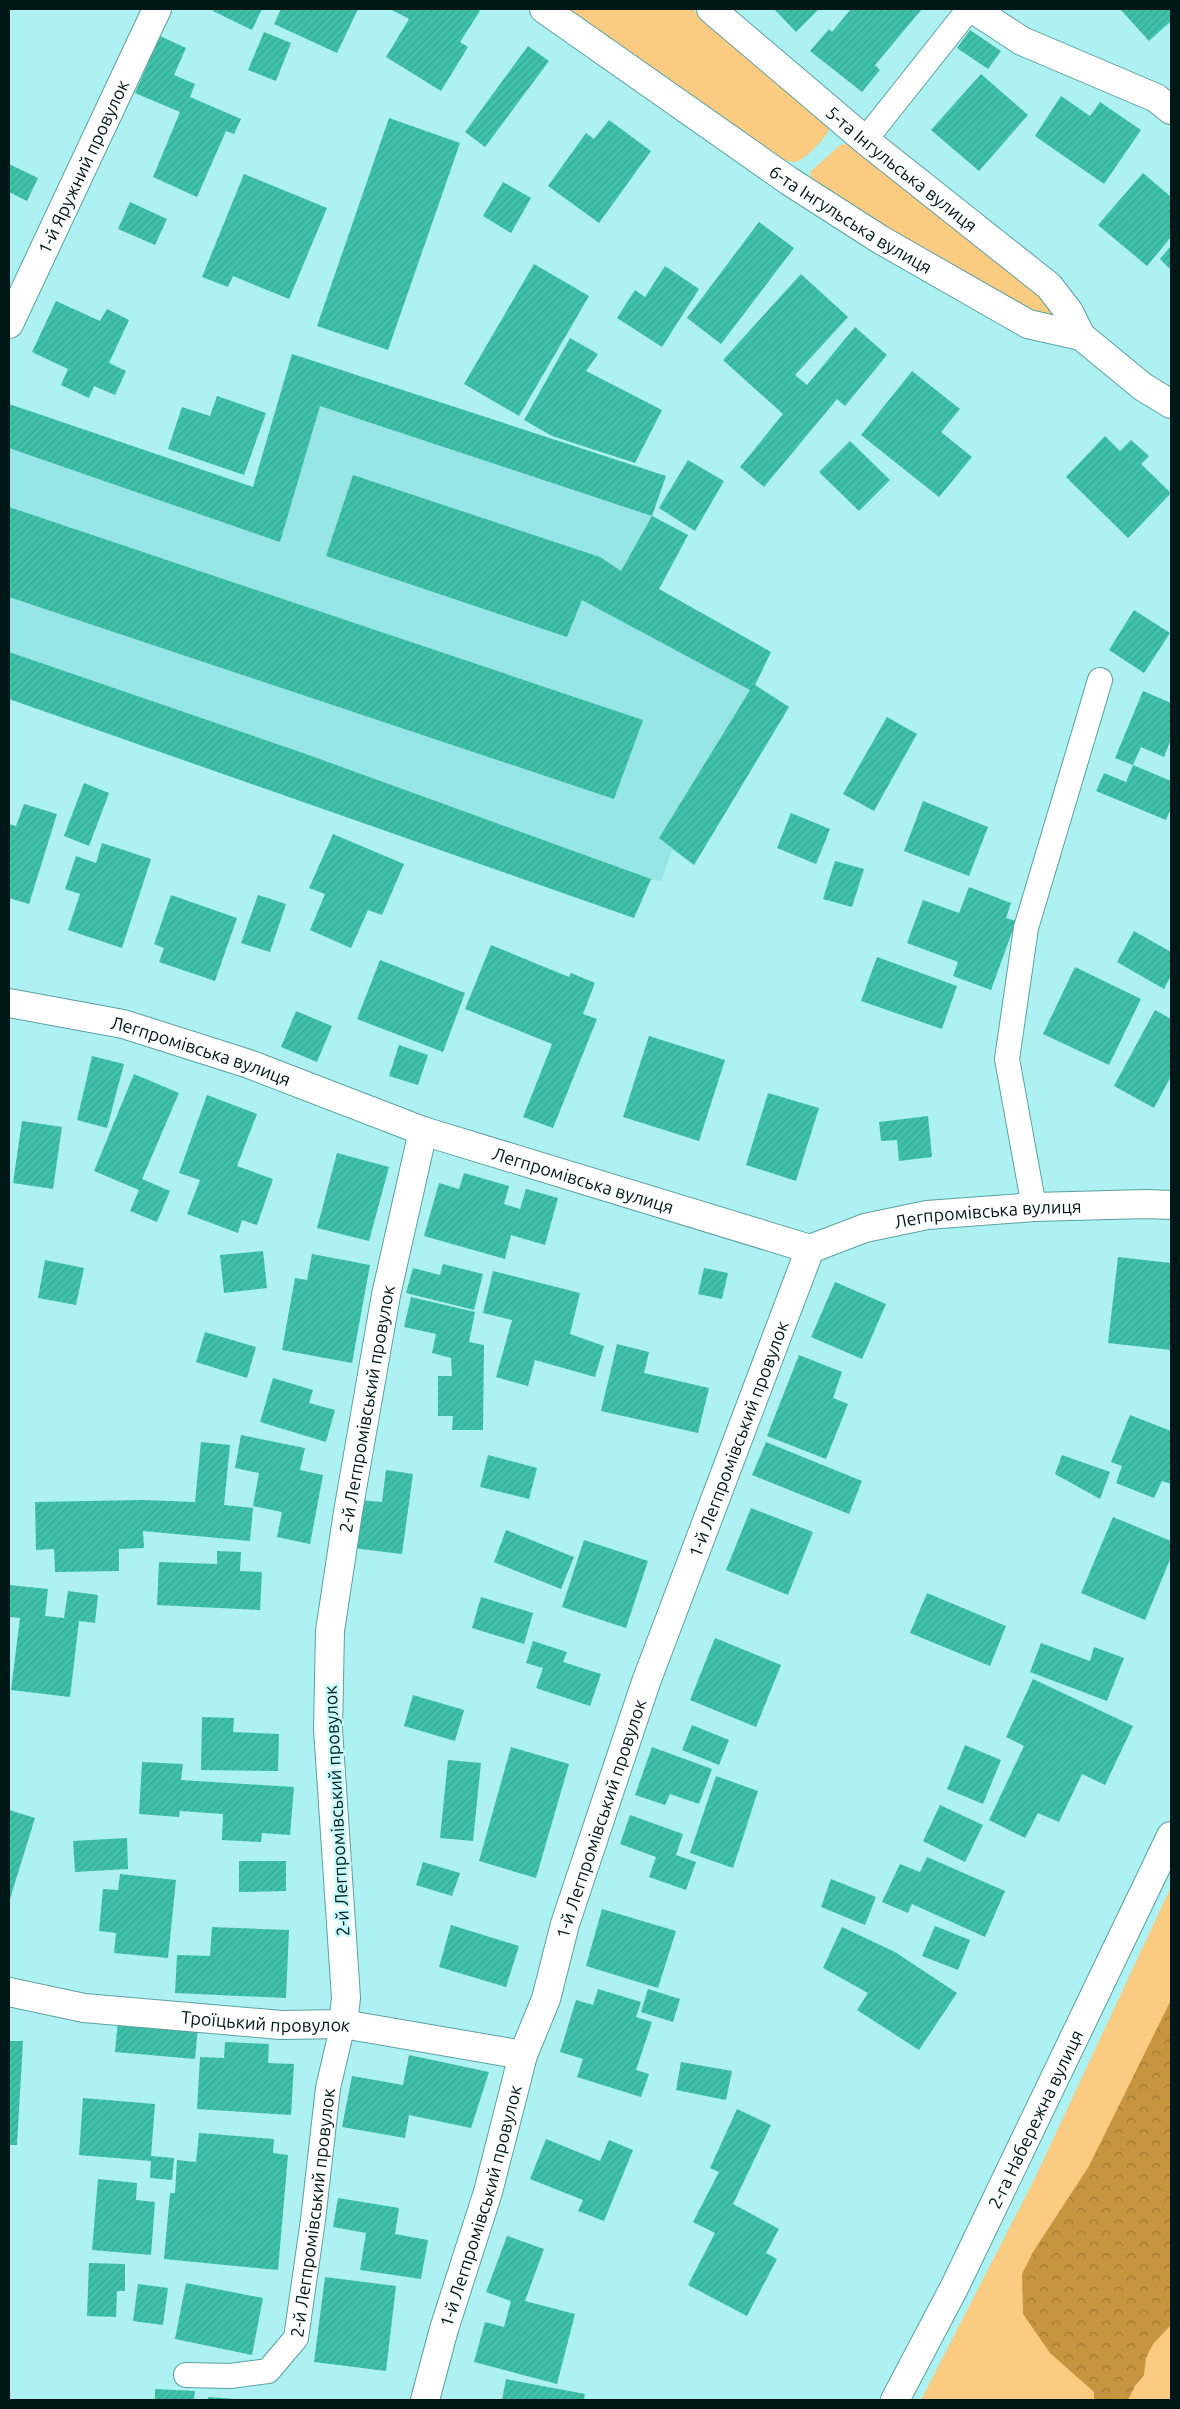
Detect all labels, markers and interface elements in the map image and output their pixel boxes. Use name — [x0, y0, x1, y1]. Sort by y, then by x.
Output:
street label: 1-й Яружний провулок — [34, 76, 132, 257]
street label: 5-та Інгульська вулиця — [823, 102, 981, 235]
street label: 6-та Інгульська вулиця — [766, 161, 936, 277]
street label: Легпромівська вулиця — [109, 1012, 294, 1089]
street label: Легпромівська вулиця — [490, 1143, 676, 1217]
street label: Легпромівська вулиця — [892, 1196, 1082, 1232]
street label: 2-й Легпромівський провулок — [335, 1283, 398, 1534]
street label: 1-й Легпромівський провулок — [684, 1318, 792, 1560]
street label: 2-й Легпромівський провулок — [319, 1685, 353, 1937]
street label: 1-й Легпромівський провулок — [552, 1696, 650, 1940]
street label: Троїцький провулок — [180, 2006, 352, 2035]
street label: 2-га Набережна вулиця — [984, 2027, 1086, 2212]
street label: 1-й Легпромівський провулок — [435, 2083, 525, 2329]
street label: 2-й Легпромівський провулок — [286, 2087, 338, 2339]

